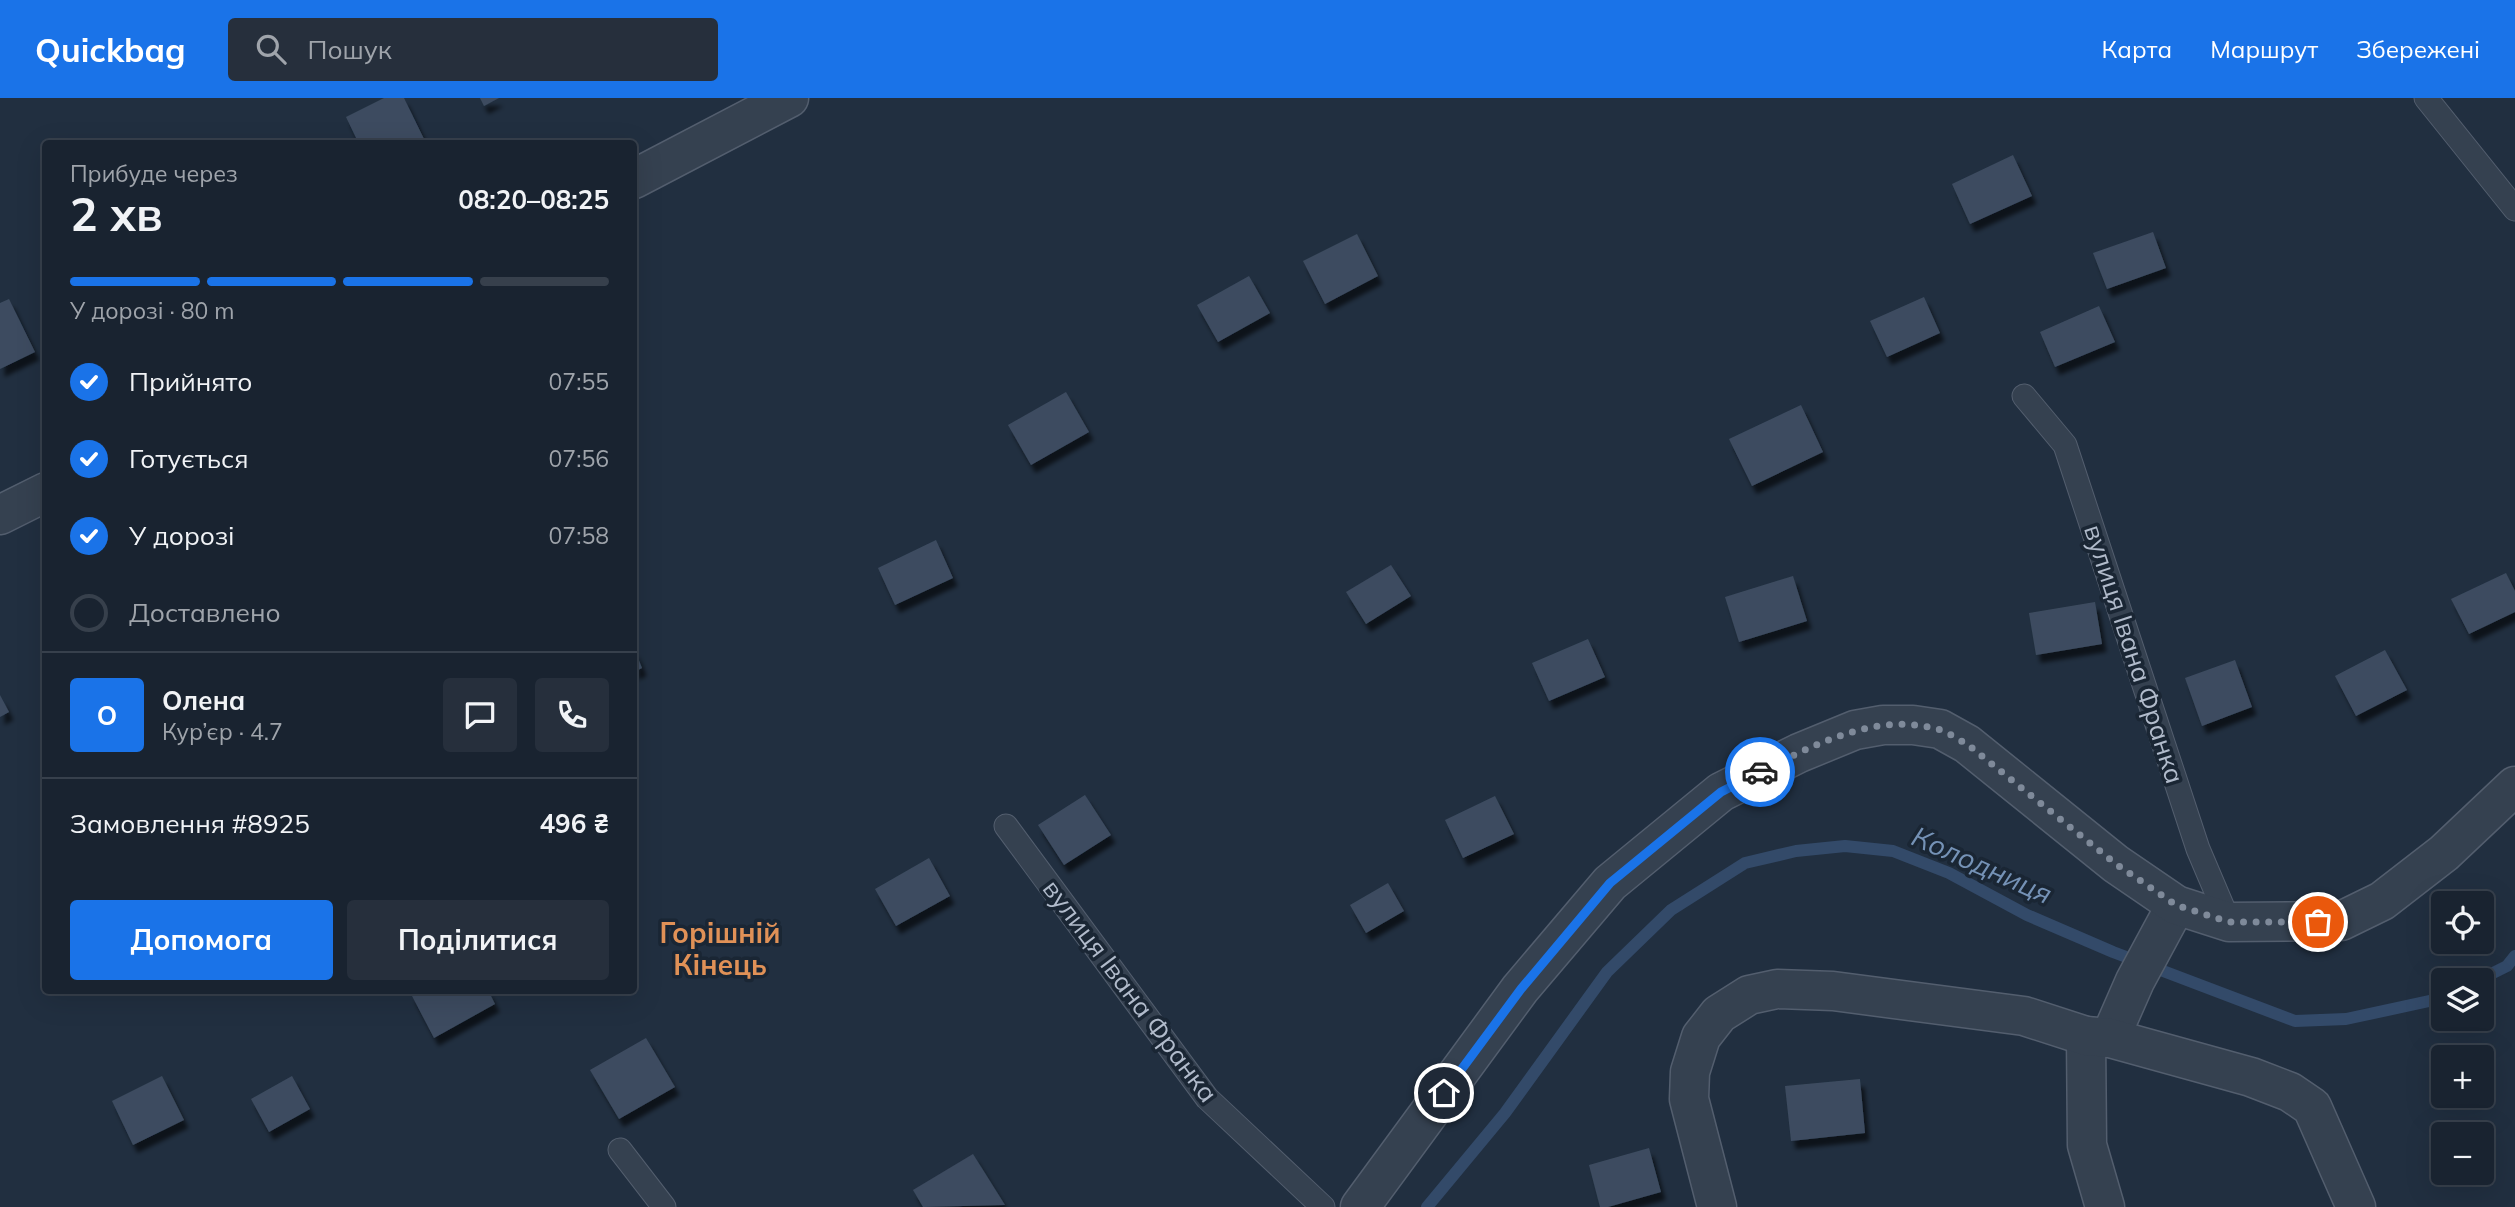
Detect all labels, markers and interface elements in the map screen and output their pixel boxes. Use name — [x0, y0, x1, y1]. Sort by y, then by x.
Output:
search box — [228, 18, 718, 81]
text: Quickbag — [35, 29, 186, 70]
icon: search — [252, 30, 290, 68]
text: Пошук — [308, 33, 392, 66]
text: Карта — [2102, 34, 2172, 64]
text: Маршрут — [2210, 34, 2318, 64]
text: Збережені — [2356, 34, 2480, 64]
text: Прибуде через — [70, 159, 238, 188]
text: 08:20–08:25 — [458, 183, 609, 216]
text: 2 хв — [70, 185, 163, 243]
text: У дорозі · 80 m — [70, 296, 235, 325]
icon: check — [70, 363, 108, 401]
text: Прийнято — [129, 365, 252, 398]
text: 07:55 — [549, 367, 609, 396]
icon: check — [70, 440, 108, 478]
text: Готується — [129, 442, 248, 475]
text: 07:56 — [549, 444, 609, 473]
icon: check — [70, 517, 108, 555]
text: У дорозі — [129, 519, 235, 552]
street label: вулиця Івана Франка — [2077, 520, 2192, 788]
text: 07:58 — [549, 521, 609, 550]
text: Доставлено — [129, 596, 281, 629]
button: chat — [443, 678, 517, 752]
button: phone — [535, 678, 609, 752]
text: Олена — [162, 684, 245, 717]
text: О — [97, 699, 117, 732]
text: Кур’єр · 4.7 — [162, 717, 283, 746]
courier — [1725, 737, 1795, 807]
icon: car — [1741, 753, 1779, 791]
text: Замовлення #8925 — [70, 807, 310, 840]
text: 496 ₴ — [539, 807, 609, 840]
water label: Колодниця — [1907, 818, 2058, 911]
street label: вулиця Івана Франка — [1036, 873, 1225, 1109]
map controls — [2431, 891, 2494, 1185]
button: locate — [2431, 891, 2494, 954]
pin — [2288, 892, 2348, 952]
button: Допомога — [70, 900, 333, 980]
button: Поділитися — [347, 900, 609, 980]
icon: bag — [2299, 903, 2337, 941]
district label: Горішній Кінець — [659, 915, 781, 982]
button: layers — [2431, 968, 2494, 1031]
button: + — [2431, 1045, 2494, 1108]
pin — [1414, 1063, 1474, 1123]
icon: home — [1425, 1074, 1463, 1112]
button: − — [2431, 1122, 2494, 1185]

